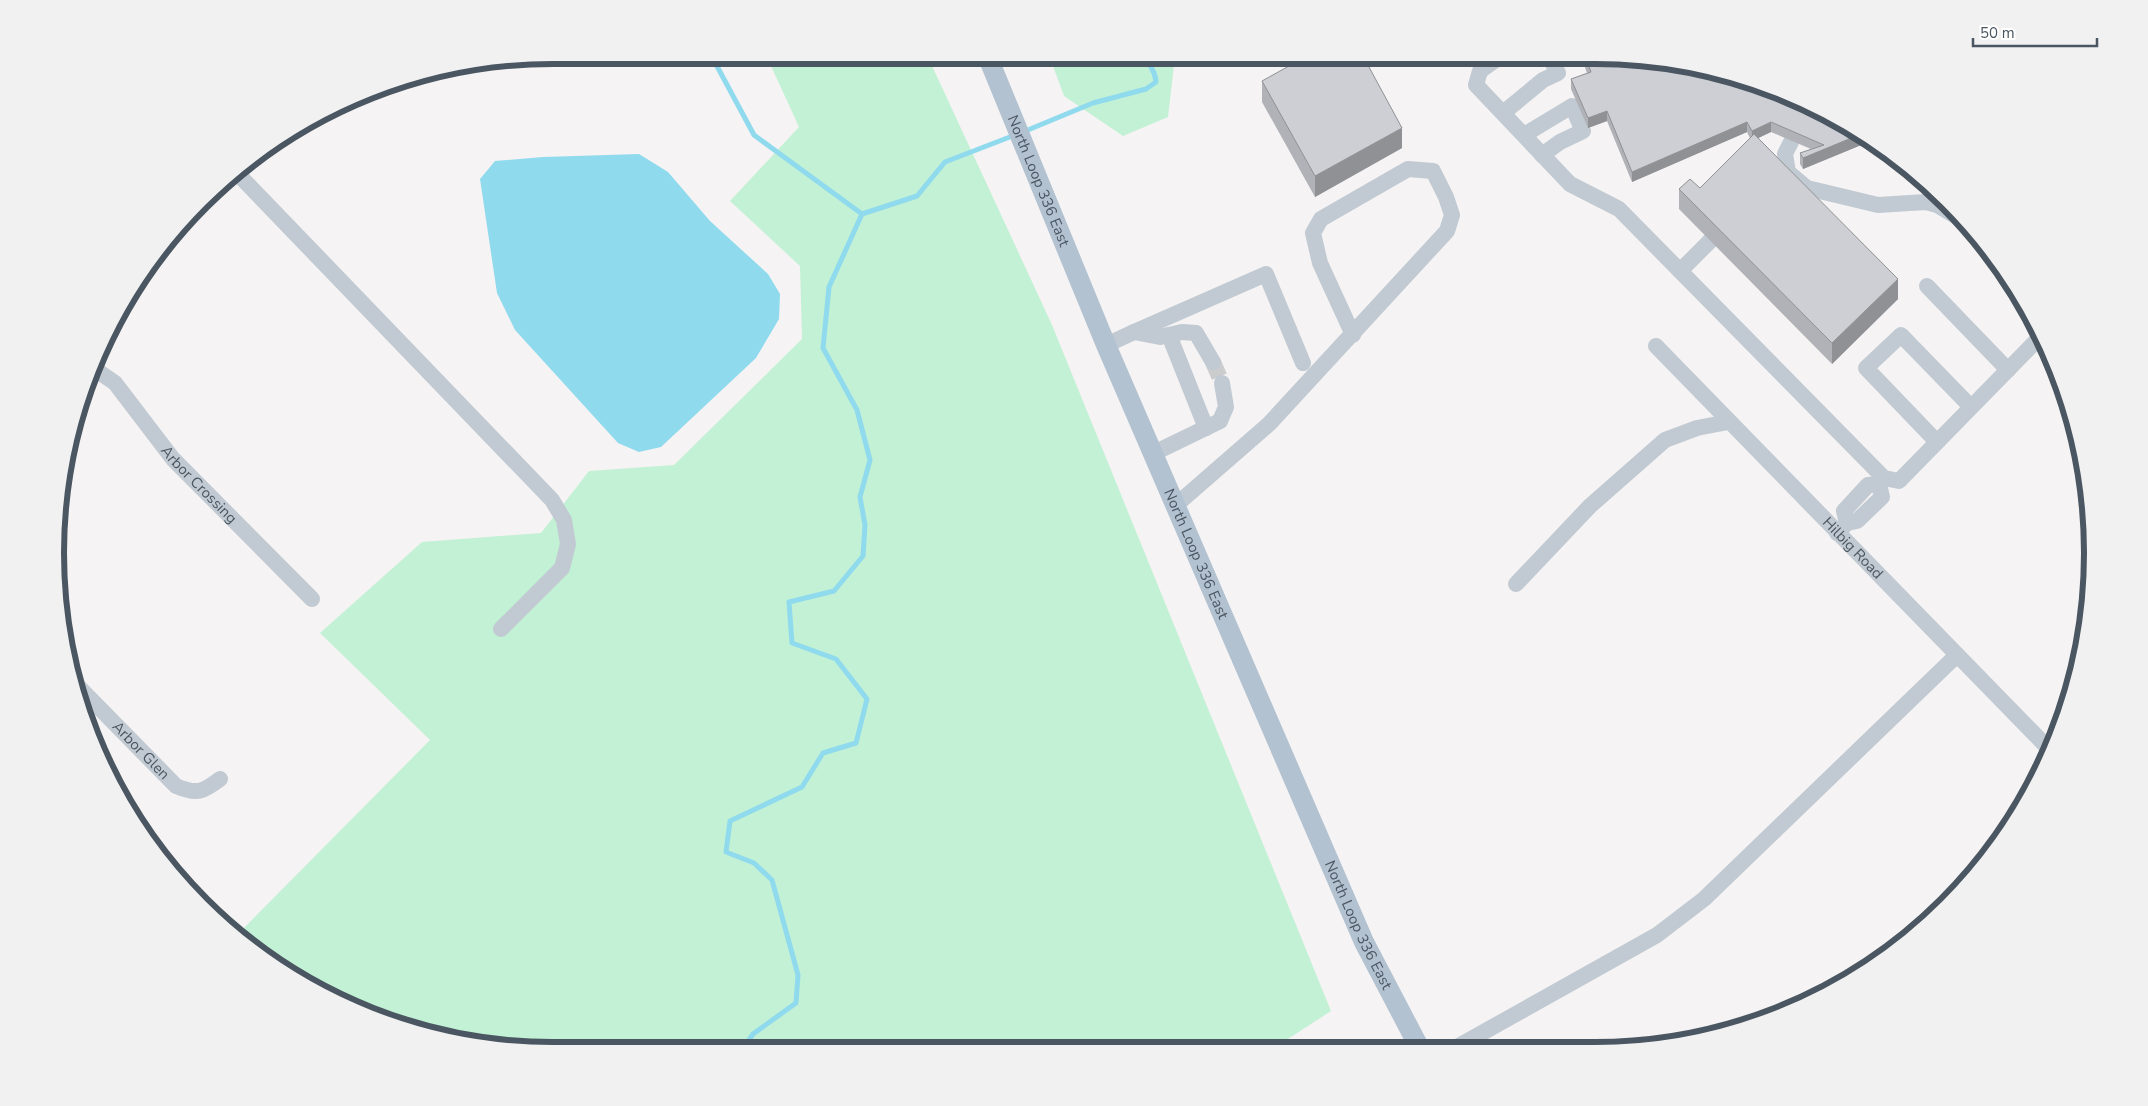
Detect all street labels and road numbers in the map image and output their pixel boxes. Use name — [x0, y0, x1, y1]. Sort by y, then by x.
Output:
street label: North Loop 336 East — [1003, 112, 1075, 250]
street label: Arbor Crossing — [156, 441, 242, 528]
street label: North Loop 336 East — [1159, 486, 1234, 623]
street label: Hilbig Road — [1818, 513, 1888, 583]
street label: Arbor Glen — [108, 717, 174, 784]
street label: North Loop 336 East — [1320, 857, 1397, 994]

